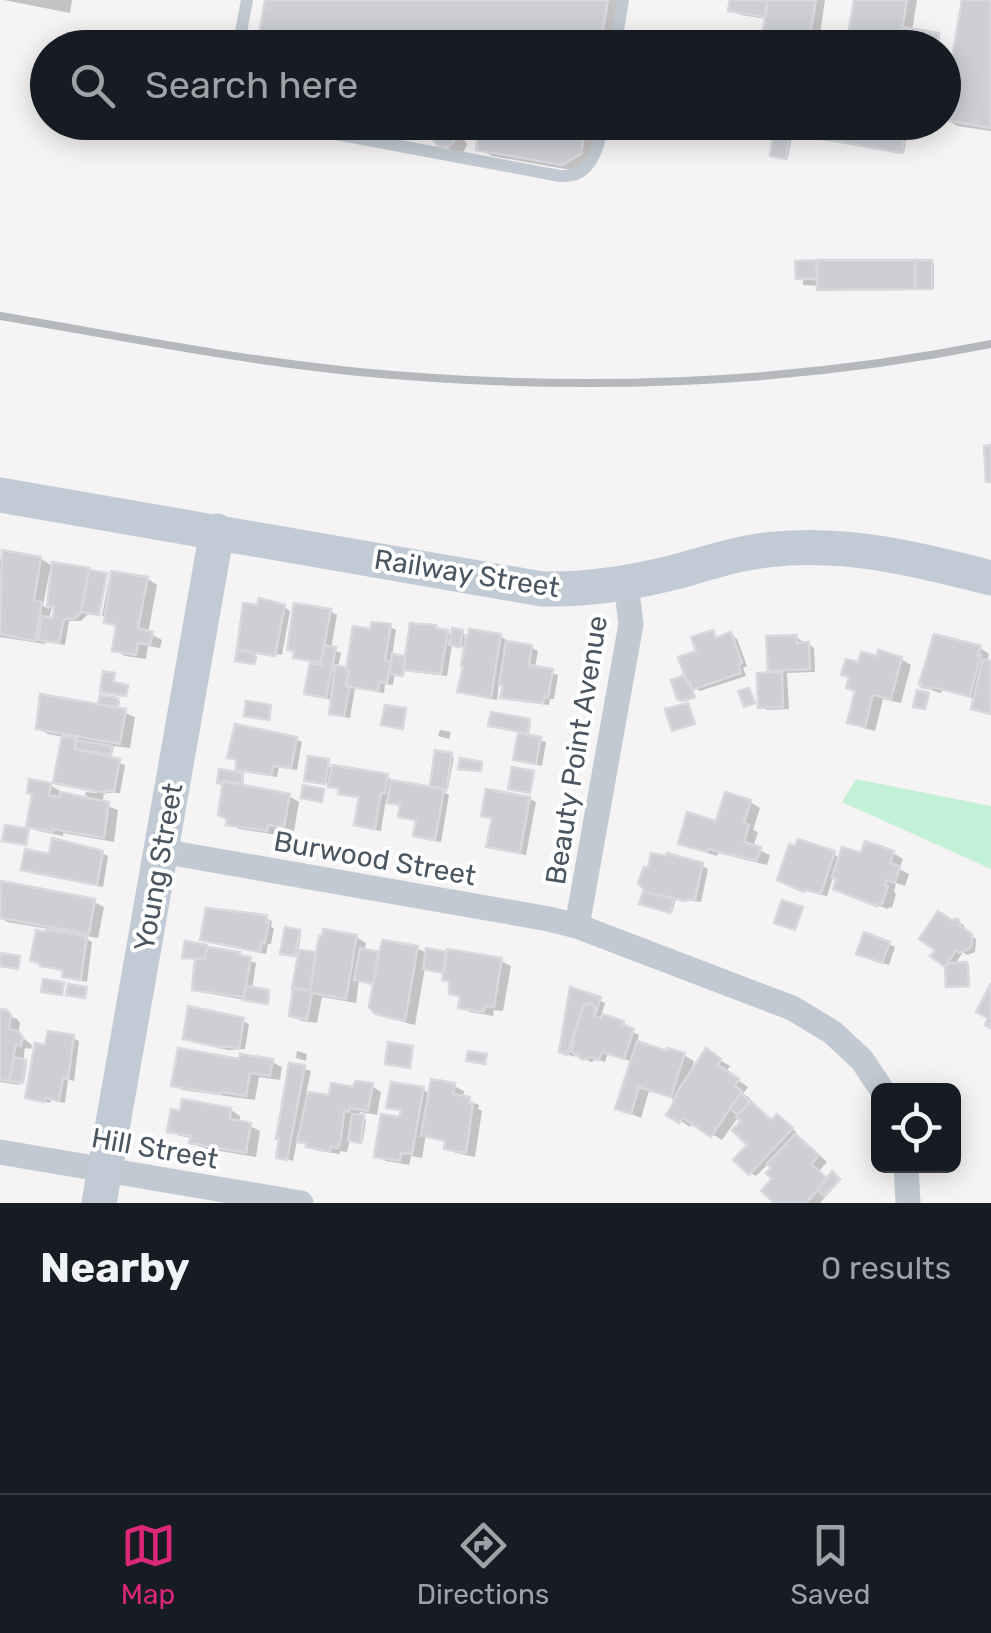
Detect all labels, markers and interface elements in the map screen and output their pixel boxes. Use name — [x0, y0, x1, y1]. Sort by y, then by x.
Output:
search box — [30, 30, 961, 140]
icon: search — [65, 58, 120, 113]
text: Search here — [145, 62, 358, 108]
street label: Railway Street — [372, 543, 562, 604]
street label: Beauty Point Avenue — [539, 613, 614, 887]
street label: Young Street — [127, 780, 190, 954]
street label: Burwood Street — [271, 824, 479, 893]
map controls — [871, 1083, 961, 1173]
button: locate — [871, 1083, 961, 1173]
street label: Hill Street — [89, 1121, 221, 1176]
text: Nearby — [40, 1243, 190, 1293]
text: 0 results — [821, 1249, 951, 1287]
tab: Map — [121, 1518, 176, 1611]
tab: Directions — [417, 1518, 549, 1611]
tab: Saved — [790, 1518, 870, 1611]

